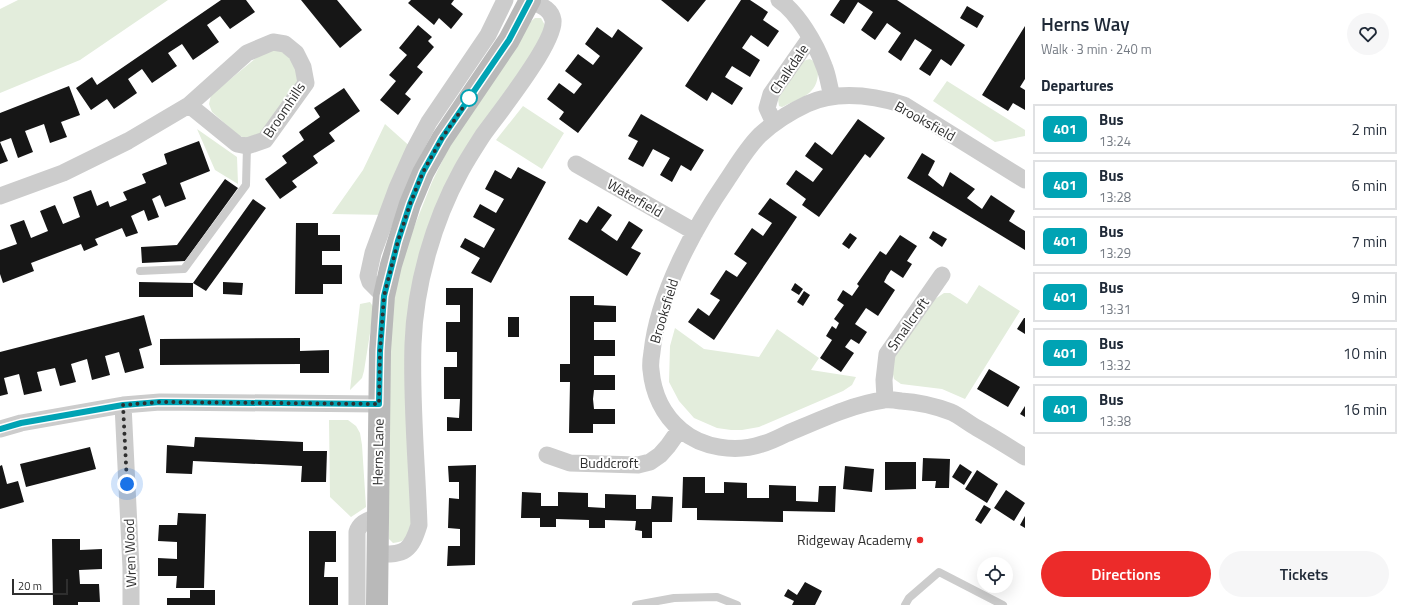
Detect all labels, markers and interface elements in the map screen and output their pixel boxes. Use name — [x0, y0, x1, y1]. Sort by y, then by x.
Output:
text: Herns Way — [1041, 9, 1130, 38]
button: heart — [1347, 13, 1389, 55]
street label: Chalkdale — [764, 39, 813, 98]
text: Walk · 3 min · 240 m — [1041, 39, 1152, 59]
text: Departures — [1041, 74, 1114, 97]
street label: Broomhills — [257, 78, 310, 142]
unlabelled marker — [460, 89, 478, 107]
street label: Brooksfield — [891, 95, 960, 146]
text: Bus — [1099, 108, 1124, 131]
text: 401 — [1053, 118, 1077, 139]
text: 2 min — [1351, 118, 1387, 141]
text: 13:24 — [1099, 131, 1131, 151]
text: Bus — [1099, 164, 1124, 187]
street label: Waterfield — [603, 173, 667, 222]
text: 401 — [1053, 174, 1077, 195]
text: 6 min — [1351, 174, 1387, 197]
text: 13:28 — [1099, 187, 1131, 207]
text: Bus — [1099, 220, 1124, 243]
text: 401 — [1053, 230, 1077, 251]
text: 7 min — [1351, 230, 1387, 253]
text: 13:29 — [1099, 243, 1131, 263]
street label: Brooksfield — [644, 276, 683, 346]
text: Bus — [1099, 276, 1124, 299]
text: 401 — [1053, 286, 1077, 307]
text: 9 min — [1351, 286, 1387, 309]
street label: Smallcroft — [882, 293, 934, 355]
text: 13:31 — [1099, 299, 1131, 319]
text: Bus — [1099, 332, 1124, 355]
text: 401 — [1053, 342, 1077, 363]
text: 10 min — [1343, 342, 1387, 365]
text: 13:32 — [1099, 355, 1131, 375]
text: Bus — [1099, 388, 1124, 411]
text: 401 — [1053, 398, 1077, 419]
text: 16 min — [1343, 398, 1387, 421]
text: 13:38 — [1099, 411, 1131, 431]
street label: Herns Lane — [366, 418, 389, 486]
street label: Buddcroft — [580, 452, 638, 473]
your location — [117, 474, 137, 494]
street label: Wren Wood — [118, 518, 141, 588]
place label: Ridgeway Academy — [797, 529, 912, 550]
marker: Ridgeway Academy — [915, 535, 925, 545]
button: Directions — [1041, 551, 1211, 597]
button: Tickets — [1219, 551, 1389, 597]
map controls — [977, 557, 1013, 593]
button: locate — [977, 557, 1013, 593]
scale bar — [12, 577, 68, 596]
text: 20 m — [18, 578, 42, 594]

